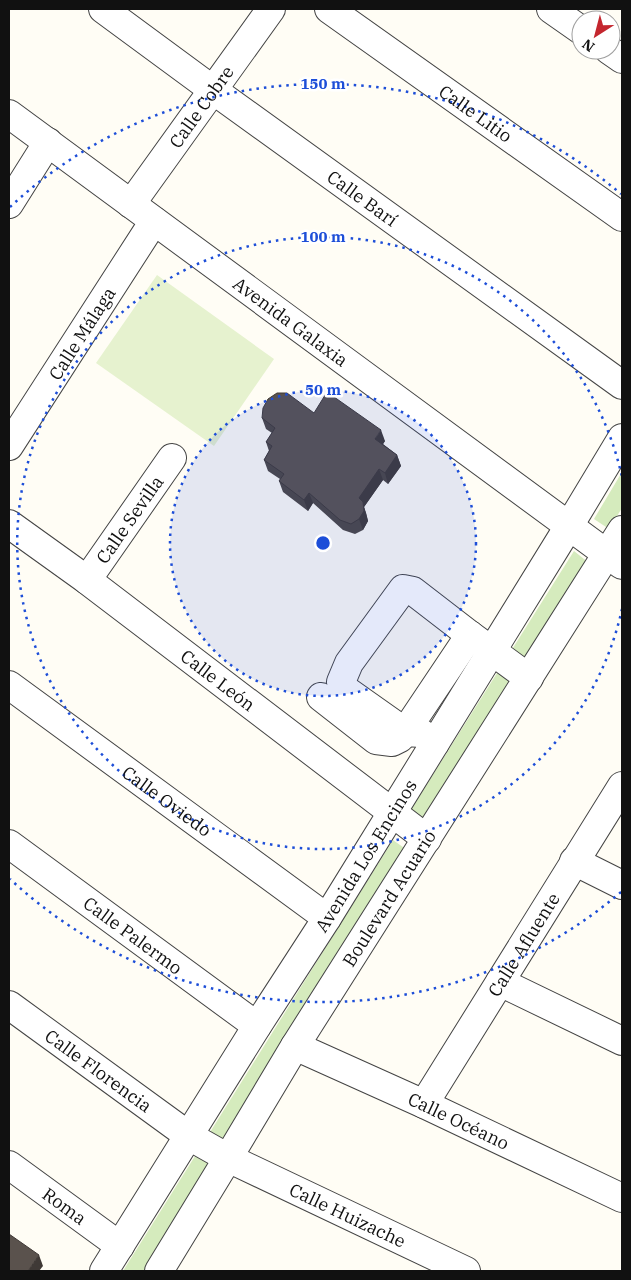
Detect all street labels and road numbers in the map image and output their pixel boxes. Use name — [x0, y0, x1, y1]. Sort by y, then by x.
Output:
street label: Calle Cobre — [164, 61, 238, 152]
street label: Calle Litio — [435, 79, 517, 147]
street label: Calle Barí — [323, 165, 403, 231]
street label: Avenida Galaxia — [229, 272, 353, 371]
street label: Calle Málaga — [43, 282, 120, 384]
street label: Calle Sevilla — [91, 471, 168, 568]
street label: Calle León — [176, 644, 260, 716]
street label: Calle Oviedo — [118, 760, 216, 841]
street label: Avenida Los Encinos — [310, 775, 421, 936]
street label: Boulevard Acuario — [337, 826, 440, 971]
street label: Calle Afluente — [482, 888, 564, 1001]
street label: Calle Palermo — [79, 891, 187, 979]
street label: Calle Florencia — [41, 1024, 157, 1117]
street label: Calle Océano — [405, 1087, 513, 1154]
street label: Calle Huizache — [286, 1177, 410, 1252]
street label: Roma — [38, 1182, 91, 1229]

